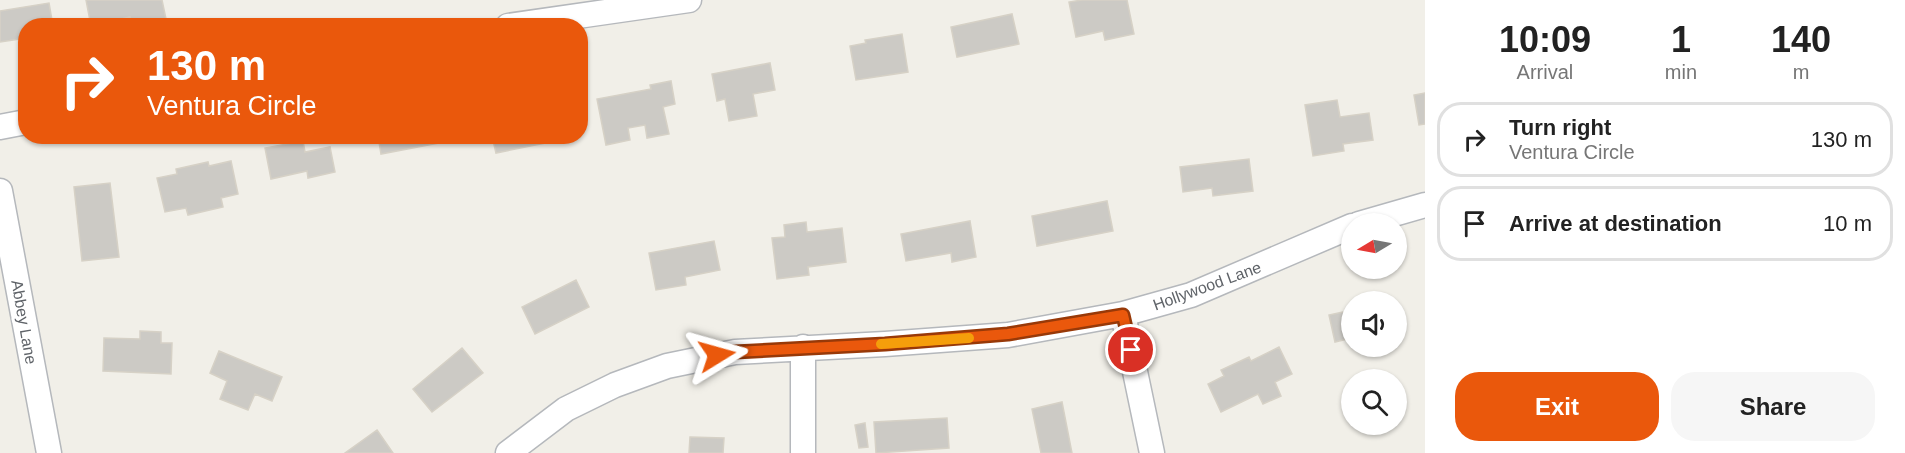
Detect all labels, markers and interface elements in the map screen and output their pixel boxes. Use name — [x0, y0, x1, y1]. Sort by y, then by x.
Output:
text: 10:09 — [1499, 19, 1591, 60]
text: 1 — [1671, 19, 1691, 60]
text: 140 — [1771, 19, 1831, 60]
icon: right — [48, 42, 126, 120]
text: 130 m — [147, 42, 266, 89]
text: Arrival — [1517, 61, 1573, 83]
text: min — [1665, 61, 1697, 83]
text: m — [1793, 61, 1809, 83]
text: Ventura Circle — [147, 91, 317, 121]
text: Turn right — [1509, 115, 1611, 140]
icon: right — [1458, 123, 1491, 156]
text: 130 m — [1811, 127, 1872, 152]
text: Ventura Circle — [1509, 141, 1635, 163]
icon: arrive — [1458, 207, 1491, 240]
text: Arrive at destination — [1509, 211, 1722, 236]
text: 10 m — [1823, 211, 1872, 236]
north arrow — [1341, 213, 1407, 279]
map controls — [1341, 213, 1407, 435]
street label: Hollywood Lane — [1151, 259, 1263, 313]
street label: Abbey Lane — [8, 278, 40, 366]
button: sound — [1341, 291, 1407, 357]
position arrow — [685, 323, 749, 387]
pin — [1105, 324, 1156, 375]
icon: arrive — [1114, 333, 1147, 366]
button: search — [1341, 369, 1407, 435]
button: Exit — [1455, 372, 1659, 441]
button: Share — [1671, 372, 1875, 441]

